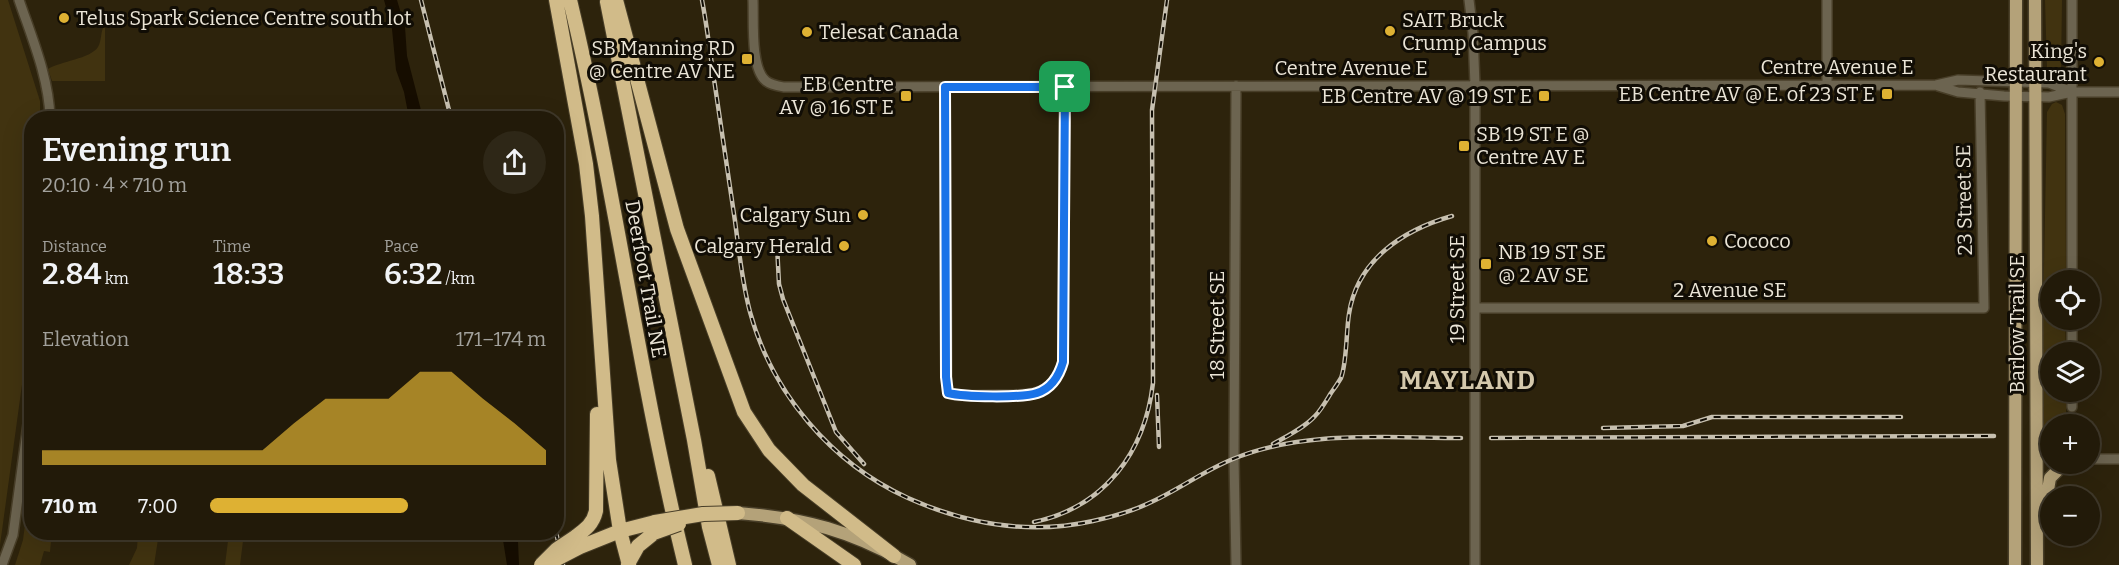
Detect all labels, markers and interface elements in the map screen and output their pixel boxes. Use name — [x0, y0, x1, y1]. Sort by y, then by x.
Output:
place label: Telus Spark Science Centre south lot — [76, 6, 411, 30]
place label: SAIT Bruck Crump Campus — [1402, 8, 1547, 55]
marker: Telus Spark Science Centre south lot — [57, 11, 71, 25]
place label: Telesat Canada — [819, 20, 959, 44]
marker: SAIT Bruck Crump Campus — [1383, 24, 1397, 38]
marker: Telesat Canada — [800, 25, 814, 39]
place label: SB Manning RD @ Centre AV NE — [589, 36, 735, 83]
place label: King's Restaurant — [1984, 39, 2087, 86]
marker: SB Manning RD @ Centre AV NE — [740, 52, 754, 66]
street label: Centre Avenue E — [1760, 55, 1914, 79]
marker: King's Restaurant — [2092, 55, 2106, 69]
street label: Centre Avenue E — [1274, 56, 1428, 80]
pin — [1039, 61, 1090, 112]
icon: arrive — [1048, 70, 1081, 103]
place label: EB Centre AV @ 16 ST E — [779, 72, 894, 119]
place label: EB Centre AV @ E. of 23 ST E — [1619, 82, 1875, 106]
place label: EB Centre AV @ 19 ST E — [1321, 84, 1532, 108]
marker: EB Centre AV @ E. of 23 ST E — [1880, 87, 1894, 101]
marker: EB Centre AV @ 16 ST E — [899, 89, 913, 103]
marker: EB Centre AV @ 19 ST E — [1537, 89, 1551, 103]
place label: SB 19 ST E @ Centre AV E — [1476, 122, 1589, 169]
text: Evening run — [42, 130, 231, 170]
button: share — [483, 131, 546, 194]
marker: SB 19 ST E @ Centre AV E — [1457, 139, 1471, 153]
street label: 23 Street SE — [1951, 144, 1977, 256]
text: 20:10 · 4 × 710 m — [42, 173, 187, 197]
street label: Deerfoot Trail NE — [620, 198, 672, 360]
place label: Calgary Sun — [740, 203, 851, 227]
marker: Calgary Sun — [856, 208, 870, 222]
place label: Cococo — [1724, 229, 1791, 253]
place label: Calgary Herald — [694, 234, 832, 258]
marker: Cococo — [1705, 234, 1719, 248]
street label: 19 Street SE — [1445, 235, 1469, 343]
text: Distance — [42, 237, 107, 256]
text: Time — [213, 237, 251, 256]
text: Pace — [384, 237, 419, 256]
marker: Calgary Herald — [837, 239, 851, 253]
place label: NB 19 ST SE @ 2 AV SE — [1498, 240, 1606, 287]
street label: Barlow Trail SE — [2005, 255, 2029, 393]
text: 2.84 — [42, 256, 102, 292]
text: 18:33 — [213, 256, 284, 292]
text: 6:32 — [384, 256, 442, 292]
marker: NB 19 ST SE @ 2 AV SE — [1479, 257, 1493, 271]
text: km — [102, 269, 129, 288]
text: /km — [442, 269, 475, 288]
map controls — [2040, 270, 2100, 546]
button: locate — [2040, 270, 2100, 330]
street label: 18 Street SE — [1205, 271, 1229, 379]
street label: 2 Avenue SE — [1673, 278, 1787, 302]
text: Elevation — [42, 327, 129, 351]
text: 171–174 m — [456, 327, 546, 351]
button: layers — [2040, 342, 2100, 402]
district label: MAYLAND — [1400, 365, 1536, 396]
button: + — [2040, 414, 2100, 474]
button: − — [2040, 486, 2100, 546]
text: 710 m — [42, 494, 97, 518]
text: 7:00 — [138, 494, 178, 518]

